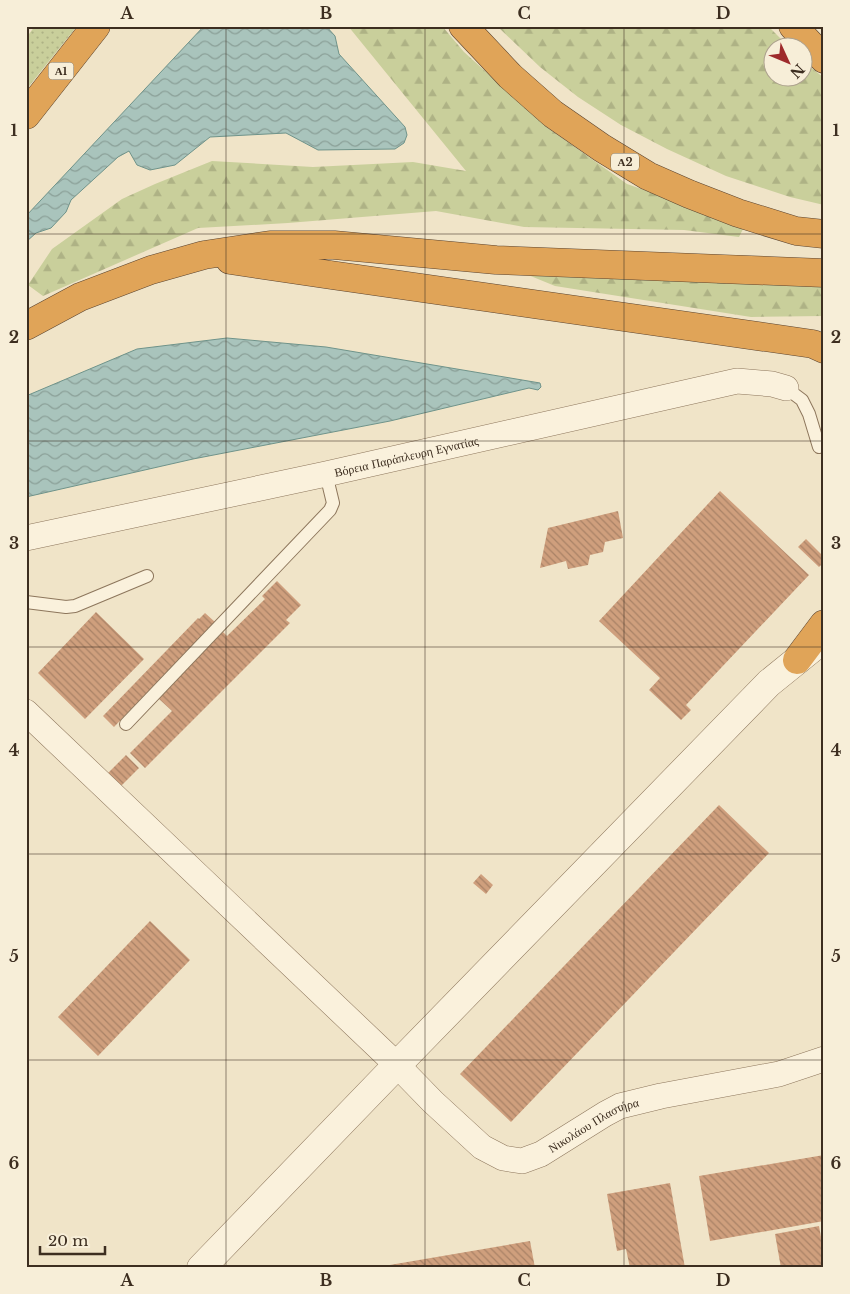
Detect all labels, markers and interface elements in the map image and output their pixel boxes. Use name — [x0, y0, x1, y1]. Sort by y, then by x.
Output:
text: A — [120, 3, 135, 23]
text: B — [320, 3, 333, 23]
text: C — [517, 3, 531, 23]
text: D — [716, 3, 730, 23]
north arrow — [762, 38, 812, 88]
text: N — [786, 60, 808, 82]
road number: Α1 — [48, 62, 74, 80]
text: 1 — [11, 120, 18, 140]
text: 1 — [833, 120, 840, 140]
road number: Α2 — [611, 154, 639, 170]
text: 2 — [9, 327, 19, 347]
text: 2 — [831, 327, 841, 347]
street label: Βόρεια Παράπλευρη Εγνατίας — [333, 432, 480, 479]
text: 3 — [9, 533, 19, 553]
text: 3 — [831, 533, 841, 553]
text: 4 — [9, 740, 19, 760]
text: 4 — [831, 740, 841, 760]
text: 5 — [9, 946, 19, 966]
text: 5 — [831, 946, 841, 966]
street label: Νικολάου Πλαστήρα — [545, 1094, 641, 1155]
text: 6 — [9, 1153, 20, 1173]
text: 6 — [831, 1153, 842, 1173]
scale bar — [40, 1224, 105, 1256]
text: 20 m — [48, 1231, 88, 1250]
text: A — [120, 1270, 135, 1290]
text: B — [320, 1270, 333, 1290]
text: C — [517, 1270, 531, 1290]
text: D — [716, 1270, 730, 1290]

